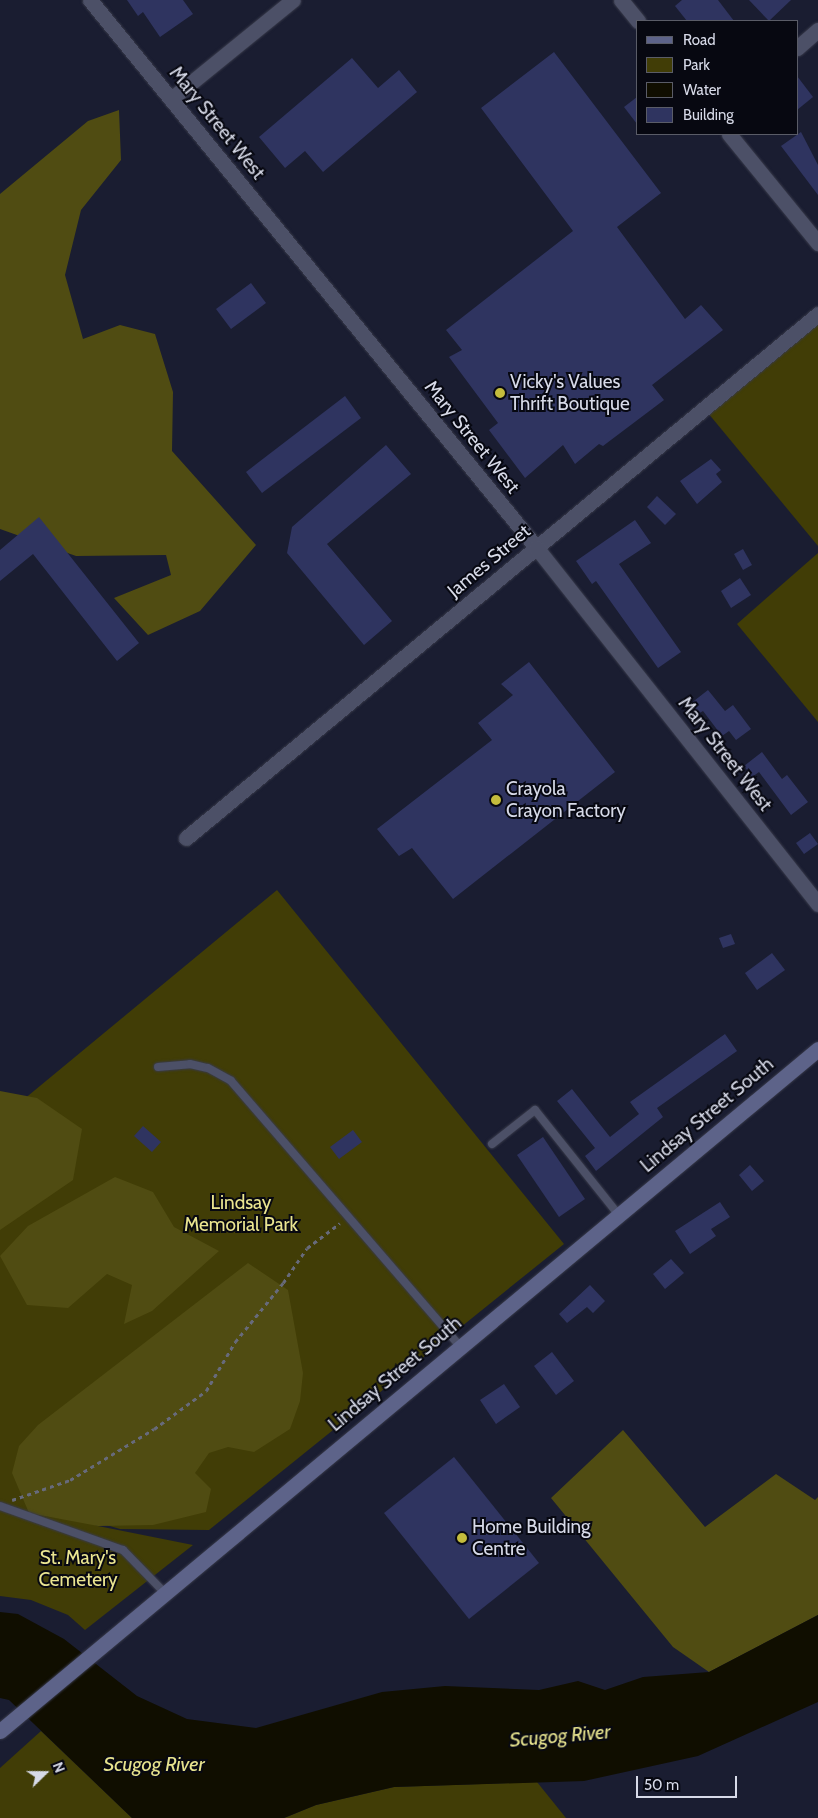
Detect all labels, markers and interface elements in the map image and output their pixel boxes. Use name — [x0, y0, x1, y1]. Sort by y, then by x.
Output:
legend — [636, 20, 798, 135]
text: Road — [683, 31, 716, 49]
text: Park — [683, 56, 710, 74]
street label: Mary Street West — [165, 62, 269, 184]
text: Water — [683, 81, 721, 99]
text: Building — [683, 106, 734, 124]
place label: Vicky's Values Thrift Boutique — [510, 371, 630, 415]
street label: Mary Street West — [420, 376, 524, 498]
marker: Vicky's Values Thrift Boutique — [494, 387, 506, 399]
street label: James Street — [443, 520, 535, 602]
street label: Mary Street West — [673, 692, 777, 816]
place label: Crayola Crayon Factory — [506, 778, 626, 822]
marker: Crayola Crayon Factory — [490, 794, 502, 806]
street label: Lindsay Street South — [636, 1053, 778, 1177]
park label: Lindsay Memorial Park — [184, 1192, 298, 1236]
street label: Lindsay Street South — [324, 1312, 466, 1436]
place label: Home Building Centre — [472, 1516, 591, 1560]
marker: Home Building Centre — [456, 1532, 468, 1544]
park label: St. Mary's Cemetery — [38, 1547, 118, 1591]
water label: Scugog River — [509, 1720, 611, 1752]
north arrow — [20, 1748, 70, 1798]
water label: Scugog River — [103, 1752, 205, 1776]
text: N — [49, 1759, 69, 1775]
scale bar — [638, 1766, 739, 1798]
text: 50 m — [644, 1776, 679, 1794]

